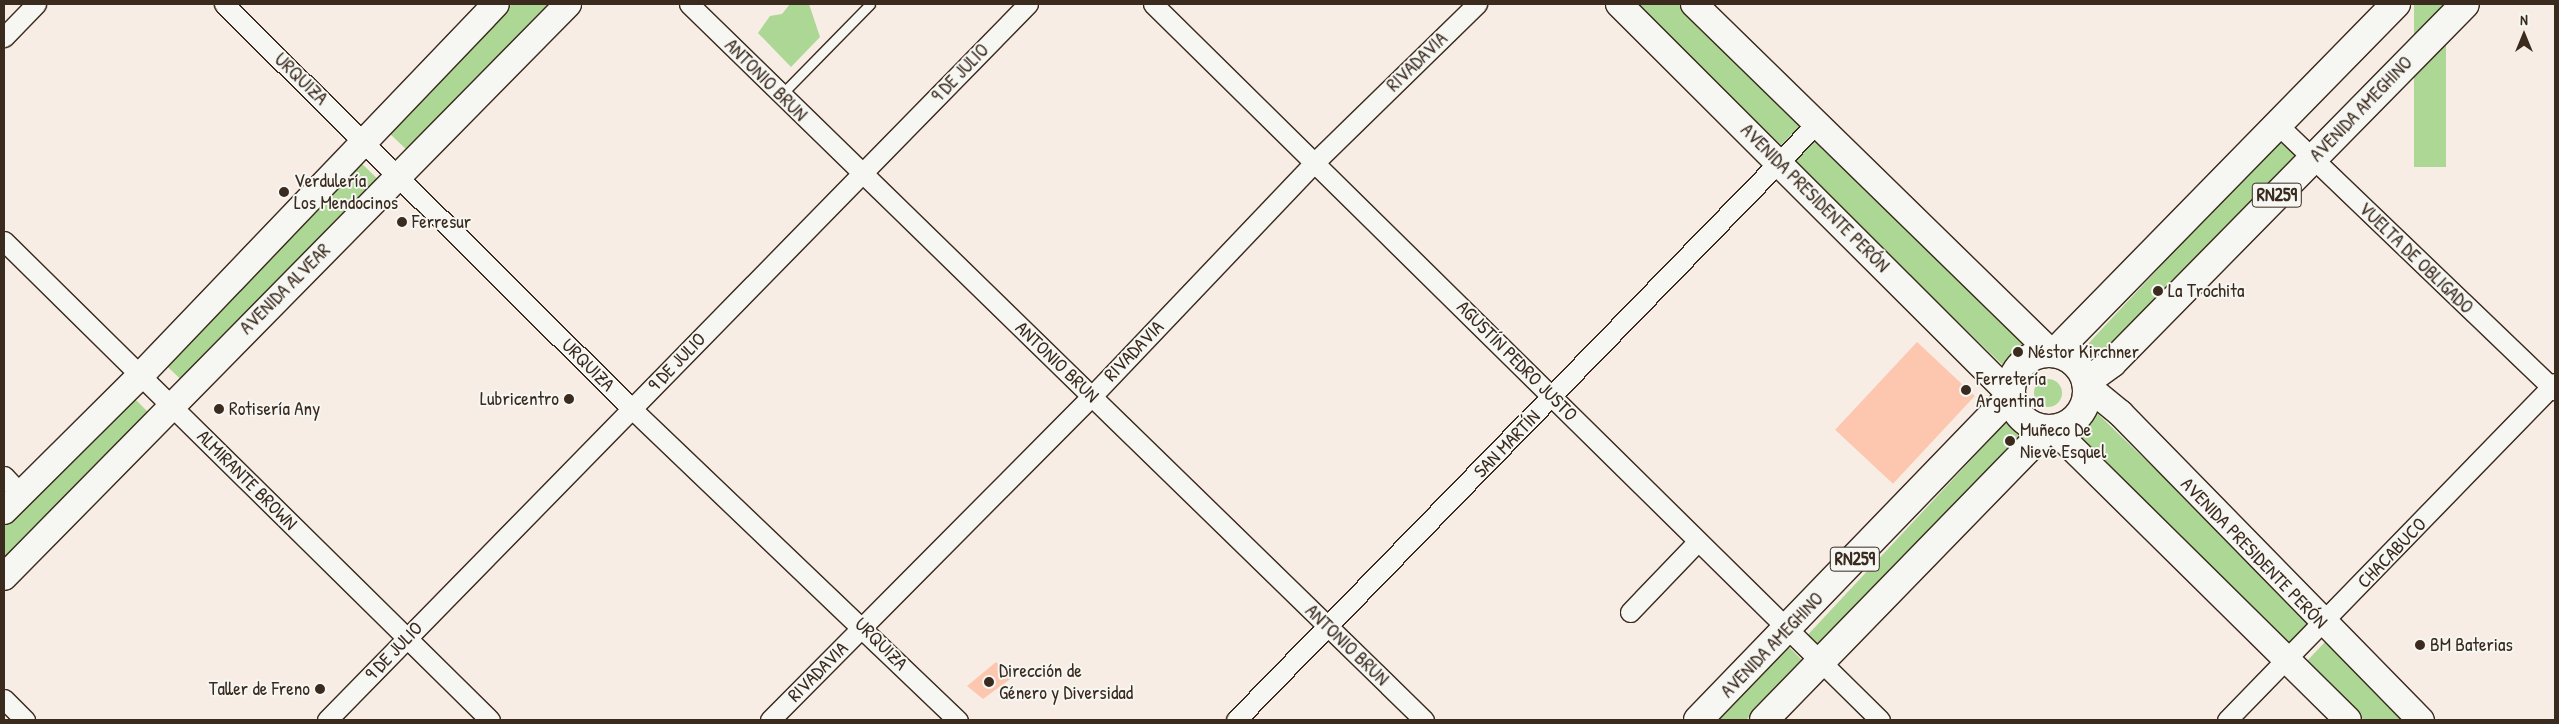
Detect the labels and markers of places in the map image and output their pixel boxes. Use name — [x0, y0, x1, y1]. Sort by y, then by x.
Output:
place label: Verdulería Los Mendocinos — [294, 170, 398, 214]
marker: Verdulería Los Mendocinos — [278, 186, 290, 198]
place label: Ferresur — [412, 211, 471, 233]
marker: Ferresur — [396, 216, 408, 228]
place label: La Trochita — [2168, 280, 2244, 302]
marker: La Trochita — [2152, 285, 2164, 297]
place label: Néstor Kirchner — [2028, 341, 2139, 363]
marker: Néstor Kirchner — [2012, 346, 2024, 358]
place label: Ferretería Argentina — [1976, 368, 2046, 412]
marker: Ferretería Argentina — [1960, 384, 1972, 396]
place label: Lubricentro — [480, 388, 559, 410]
marker: Lubricentro — [563, 393, 575, 405]
place label: Rotisería Any — [229, 398, 320, 420]
marker: Rotisería Any — [213, 403, 225, 415]
place label: Muñeco De Nieve Esquel — [2020, 419, 2106, 463]
marker: Muñeco De Nieve Esquel — [2004, 435, 2016, 447]
place label: BM Baterias — [2430, 634, 2513, 656]
marker: BM Baterias — [2414, 639, 2426, 651]
place label: Dirección de Género y Diversidad — [999, 660, 1133, 704]
marker: Dirección de Género y Diversidad — [983, 676, 995, 688]
place label: Taller de Freno — [209, 678, 310, 700]
marker: Taller de Freno — [314, 683, 326, 695]

